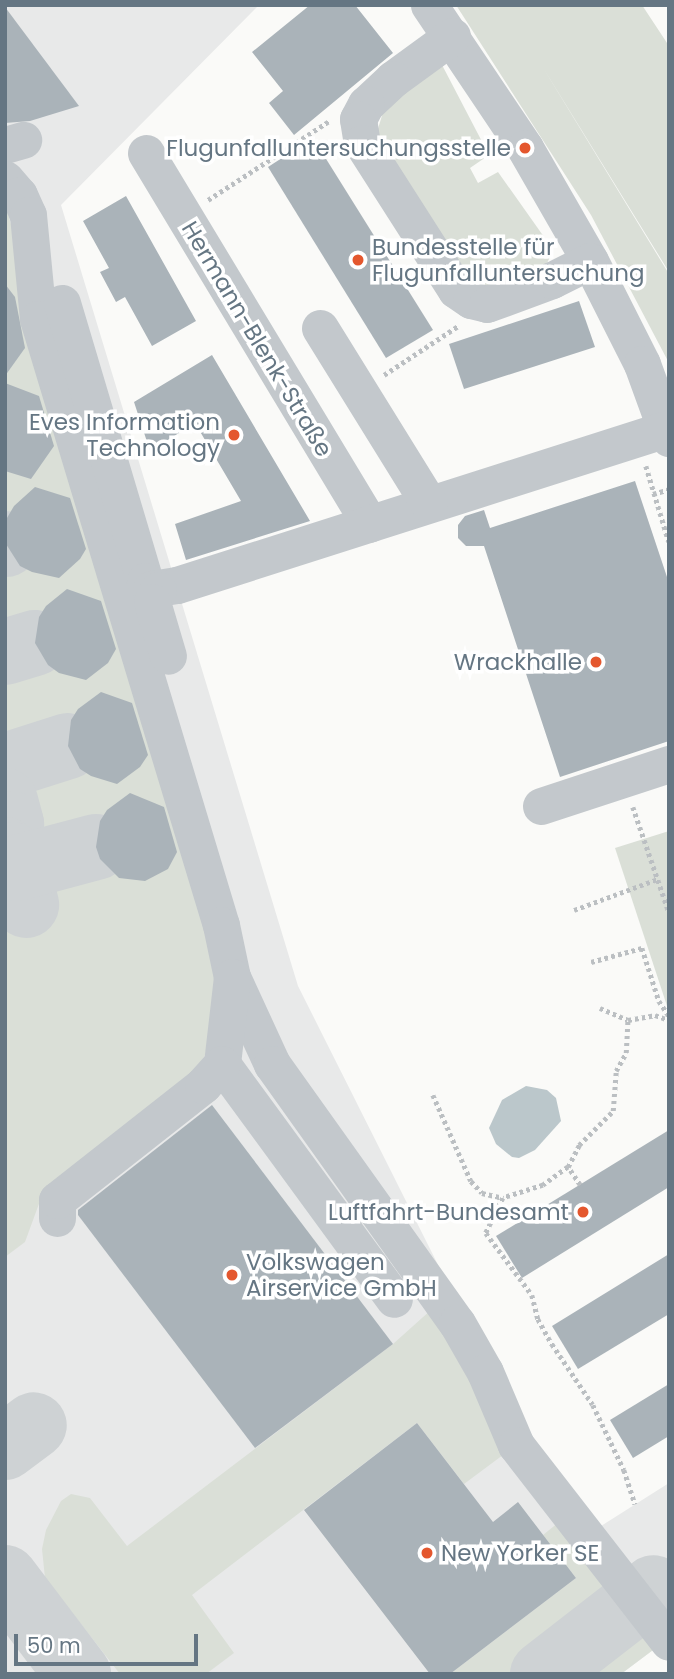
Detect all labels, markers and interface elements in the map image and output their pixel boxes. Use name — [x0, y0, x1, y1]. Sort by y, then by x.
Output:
place label: Flugunfalluntersuchungsstelle — [166, 134, 511, 162]
marker: Flugunfalluntersuchungsstelle — [517, 140, 533, 156]
street label: Hermann-Blenk-Straße — [176, 216, 338, 462]
place label: Bundesstelle für Flugunfalluntersuchung — [372, 233, 644, 287]
marker: Bundesstelle für Flugunfalluntersuchung — [350, 252, 366, 268]
place label: Eves Information Technology — [29, 408, 220, 462]
marker: Eves Information Technology — [226, 427, 242, 443]
place label: Wrackhalle — [454, 648, 582, 676]
marker: Wrackhalle — [588, 654, 604, 670]
place label: Luftfahrt-Bundesamt — [328, 1198, 569, 1226]
marker: Luftfahrt-Bundesamt — [575, 1204, 591, 1220]
place label: Volkswagen Airservice GmbH — [246, 1248, 437, 1302]
marker: Volkswagen Airservice GmbH — [224, 1267, 240, 1283]
place label: New Yorker SE — [441, 1539, 599, 1567]
marker: New Yorker SE — [419, 1545, 435, 1561]
scale bar — [18, 1620, 201, 1664]
text: 50 m — [27, 1631, 81, 1660]

